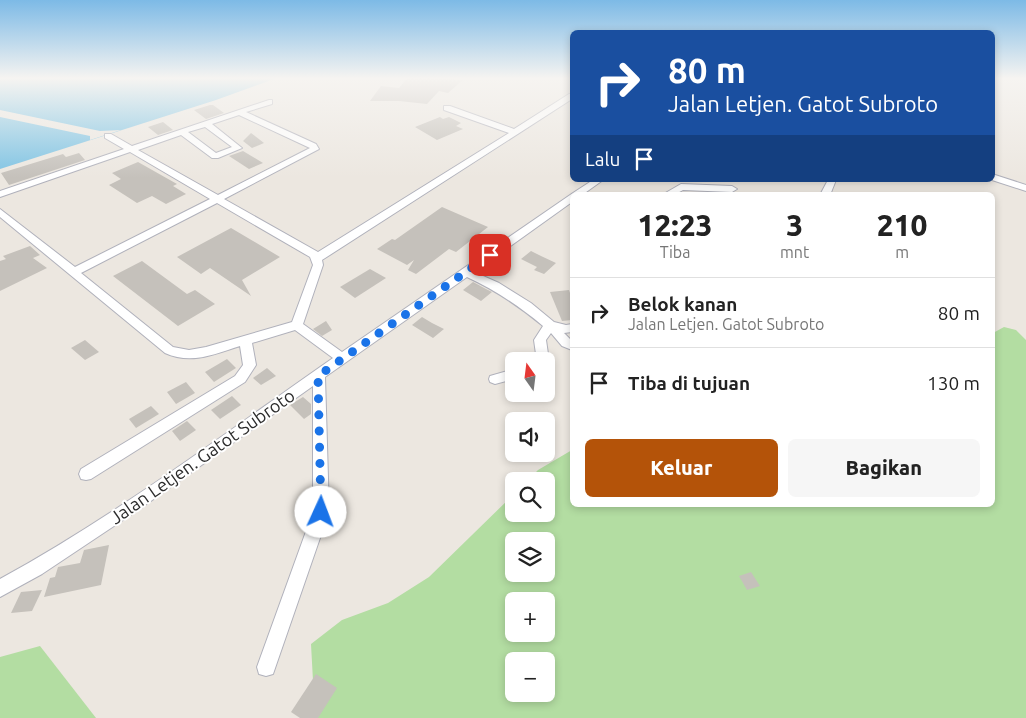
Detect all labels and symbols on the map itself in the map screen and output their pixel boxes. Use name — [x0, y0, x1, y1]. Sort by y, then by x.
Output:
pin — [469, 234, 511, 276]
north arrow — [505, 352, 555, 402]
street label: Jalan Letjen. Gatot Subroto — [106, 384, 298, 528]
position arrow — [294, 485, 346, 537]

